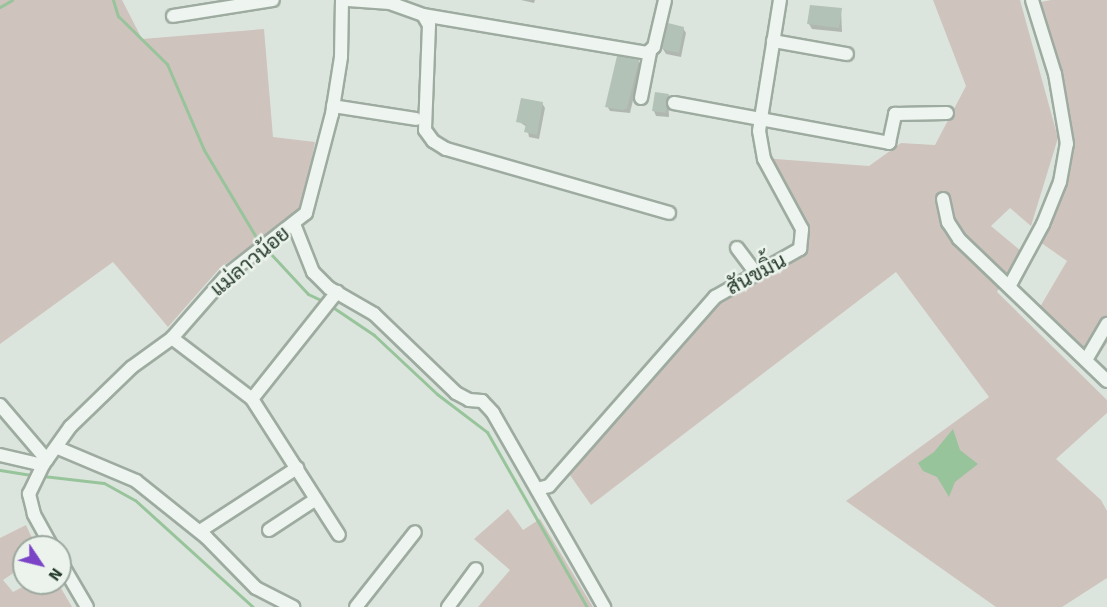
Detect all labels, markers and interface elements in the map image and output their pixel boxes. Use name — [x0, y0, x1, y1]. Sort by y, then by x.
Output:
street label: แม่ลาวน้อย — [205, 221, 295, 301]
street label: สันขมิ้น — [722, 248, 790, 300]
north arrow — [12, 535, 72, 595]
text: N — [44, 564, 66, 584]

